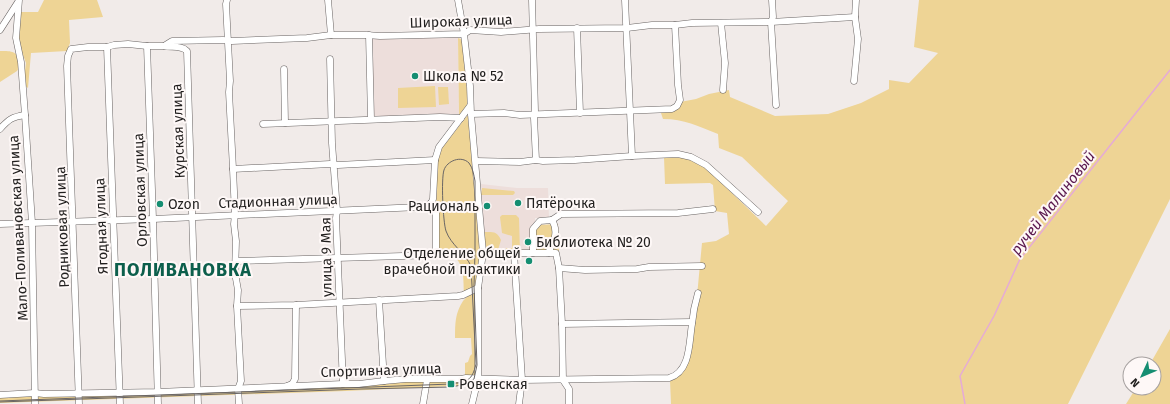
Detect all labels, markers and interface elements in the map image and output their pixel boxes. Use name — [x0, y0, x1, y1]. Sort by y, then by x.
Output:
street label: Широкая улица — [409, 11, 513, 32]
place label: Школа № 52 — [423, 68, 504, 85]
marker: Школа № 52 — [410, 71, 420, 81]
street label: Курская улица — [168, 83, 189, 179]
street label: Орловская улица — [130, 133, 151, 247]
street label: Мало-Поливановская улица — [5, 135, 32, 321]
water label: ручей Малиновый — [1007, 148, 1099, 258]
street label: Родниковая улица — [52, 166, 73, 288]
street label: Ягодная улица — [91, 178, 112, 274]
street label: Стадионная улица — [218, 191, 338, 212]
place label: Пятёрочка — [526, 195, 596, 212]
place label: Ozon — [168, 196, 200, 213]
place label: Рациональ — [408, 198, 479, 215]
marker: Пятёрочка — [513, 198, 523, 208]
marker: Ozon — [155, 199, 165, 209]
marker: Рациональ — [482, 201, 492, 211]
street label: улица 9 Мая — [317, 217, 336, 297]
place label: Библиотека № 20 — [536, 234, 651, 251]
marker: Библиотека № 20 — [523, 237, 533, 247]
place label: Отделение общей врачебной практики — [384, 245, 521, 278]
marker: Отделение общей врачебной практики — [524, 256, 534, 266]
district label: ПОЛИВАНОВКА — [114, 259, 252, 281]
north arrow — [1122, 356, 1162, 396]
street label: Спортивная улица — [320, 360, 442, 381]
text: N — [1128, 375, 1142, 390]
place label: Ровенская — [459, 376, 528, 393]
marker: Ровенская — [446, 379, 456, 389]

